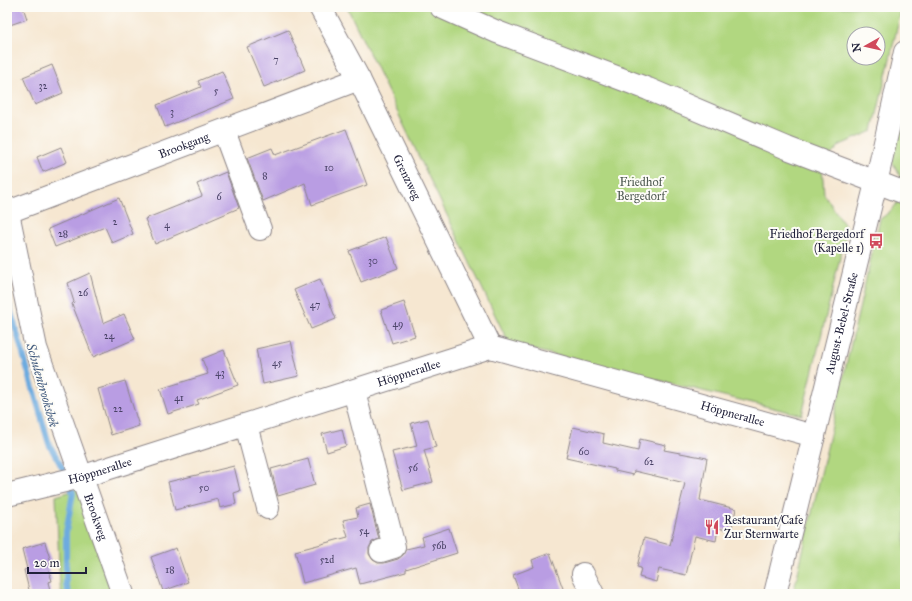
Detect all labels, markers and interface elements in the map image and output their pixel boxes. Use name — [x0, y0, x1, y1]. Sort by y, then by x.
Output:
north arrow — [846, 26, 886, 66]
text: N — [849, 41, 864, 53]
house number: 7 — [273, 54, 279, 66]
house number: 32 — [39, 80, 48, 92]
house number: 5 — [214, 85, 219, 97]
house number: 3 — [170, 106, 174, 118]
street label: Brookgang — [157, 129, 212, 161]
street label: Grenzweg — [390, 152, 424, 203]
house number: 10 — [324, 162, 334, 174]
house number: 8 — [262, 170, 268, 182]
park label: Friedhof Bergedorf — [617, 175, 667, 204]
house number: 6 — [216, 191, 222, 203]
house number: 2 — [113, 216, 118, 228]
house number: 4 — [164, 219, 170, 231]
place label: Friedhof Bergedorf (Kapelle 1) — [770, 227, 866, 255]
house number: 28 — [58, 228, 68, 240]
bus stop icon: Friedhof Bergedorf (Kapelle 1) — [867, 232, 885, 250]
house number: 30 — [368, 255, 378, 267]
street label: August-Bebel-Straße — [822, 271, 861, 376]
house number: 26 — [78, 287, 89, 299]
house number: 47 — [310, 299, 320, 311]
house number: 49 — [393, 318, 403, 330]
house number: 24 — [104, 330, 115, 342]
water label: Schulenbrooksbek — [22, 340, 62, 429]
street label: Höppnerallee — [375, 356, 442, 390]
house number: 45 — [272, 357, 282, 369]
house number: 43 — [215, 367, 225, 379]
house number: 41 — [174, 392, 184, 404]
street label: Höppnerallee — [699, 398, 766, 429]
house number: 22 — [113, 403, 123, 415]
house number: 60 — [579, 446, 590, 458]
street label: Höppnerallee — [67, 454, 133, 487]
house number: 62 — [644, 456, 654, 468]
house number: 56 — [408, 462, 419, 474]
house number: 50 — [199, 482, 209, 494]
street label: Brookweg — [81, 492, 111, 543]
place label: Restaurant/Cafe Zur Sternwarte — [724, 513, 803, 541]
restaurant icon: Restaurant/Cafe Zur Sternwarte — [703, 518, 721, 536]
house number: 54 — [359, 525, 369, 537]
house number: 56b — [432, 540, 446, 552]
scale bar — [28, 549, 86, 575]
house number: 52d — [320, 554, 334, 566]
text: 20 m — [34, 556, 60, 570]
house number: 18 — [165, 564, 175, 576]

